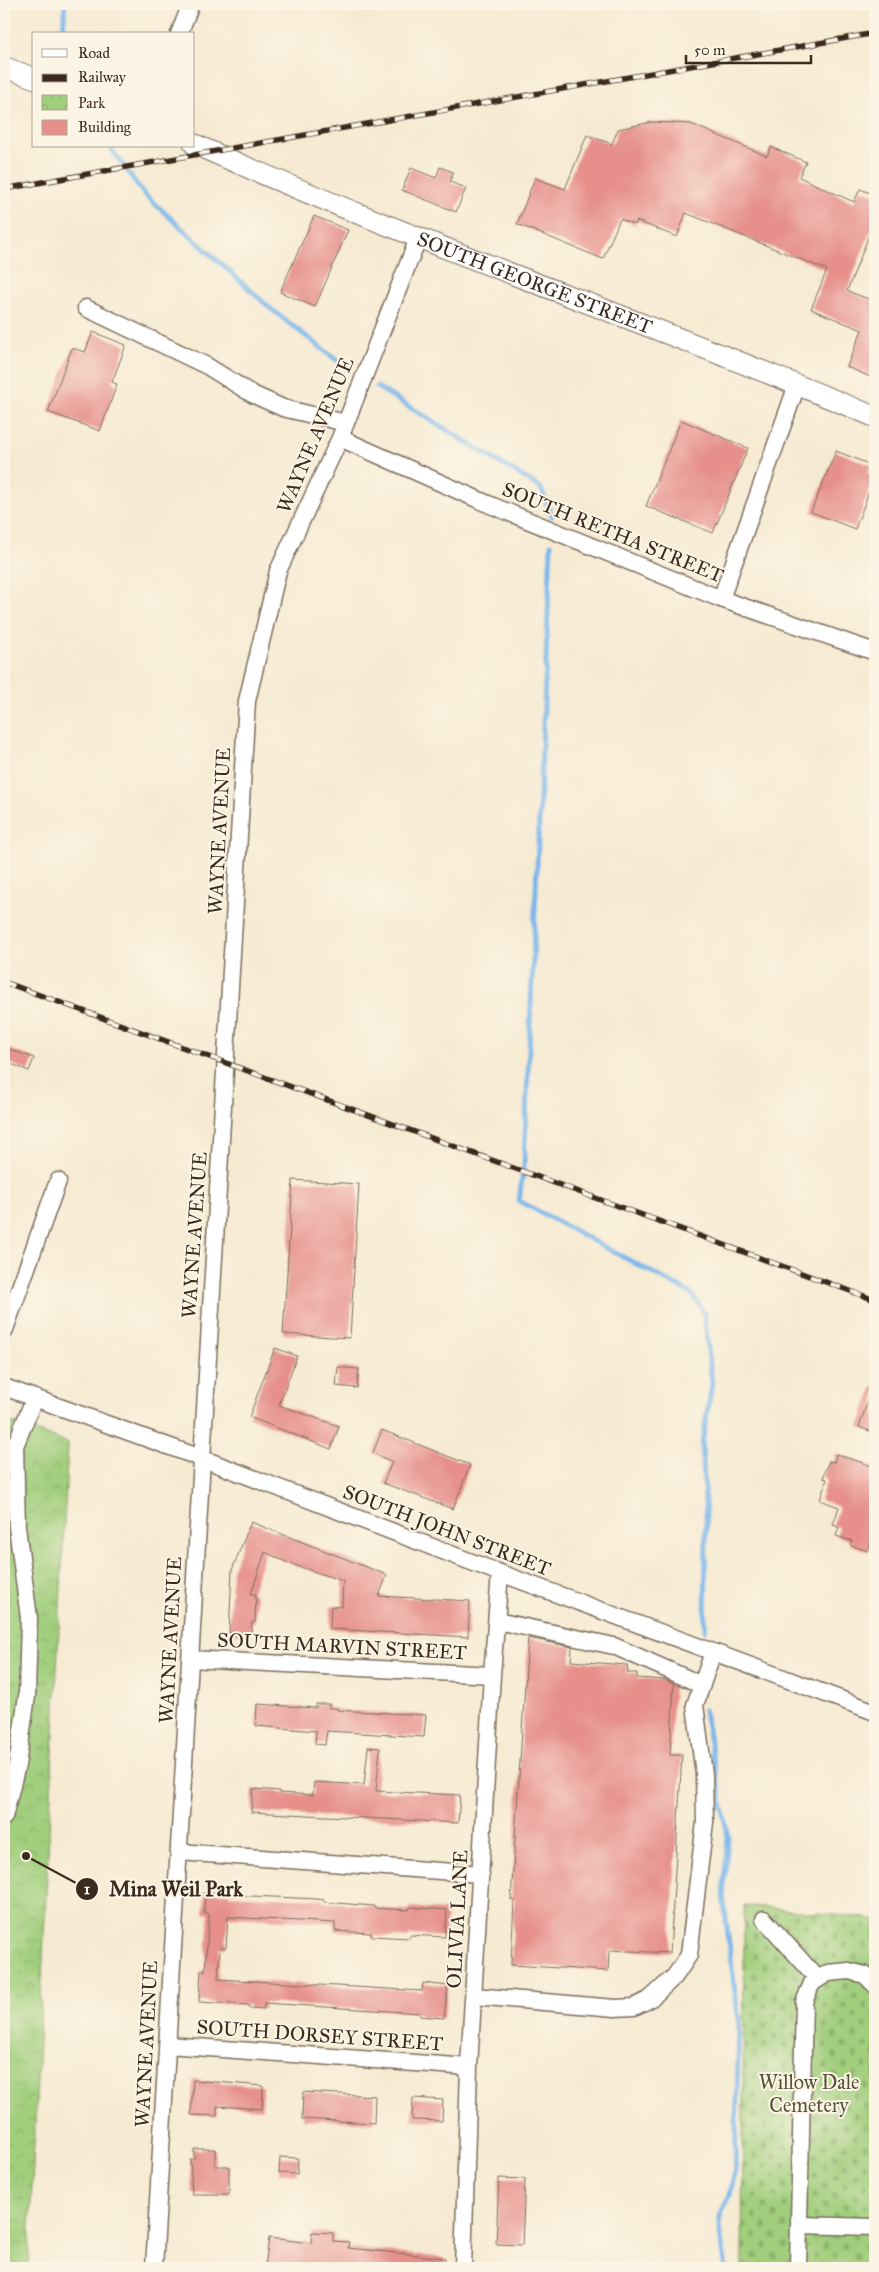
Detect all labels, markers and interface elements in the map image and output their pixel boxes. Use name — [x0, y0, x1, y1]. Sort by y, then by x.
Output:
legend — [32, 32, 195, 148]
scale bar — [686, 32, 812, 64]
text: 50 m — [694, 41, 726, 59]
text: Road — [78, 44, 110, 62]
text: Railway — [78, 68, 127, 86]
text: Park — [78, 94, 105, 112]
text: Building — [78, 118, 132, 136]
street label: SOUTH GEORGE STREET — [414, 226, 656, 339]
street label: WAYNE AVENUE — [271, 353, 359, 517]
street label: SOUTH RETHA STREET — [499, 477, 727, 588]
street label: WAYNE AVENUE — [203, 747, 235, 915]
street label: WAYNE AVENUE — [176, 1151, 212, 1319]
street label: SOUTH JOHN STREET — [339, 1479, 555, 1582]
street label: WAYNE AVENUE — [154, 1556, 186, 1724]
street label: SOUTH MARVIN STREET — [216, 1627, 468, 1665]
street label: OLIVIA LANE — [441, 1849, 473, 1989]
callout: Mina Weil Park — [74, 1871, 253, 1907]
text: Mina Weil Park — [109, 1876, 244, 1902]
text: 1 — [84, 1880, 90, 1898]
street label: WAYNE AVENUE — [130, 1960, 162, 2128]
street label: SOUTH DORSEY STREET — [196, 2014, 444, 2056]
park label: Willow Dale Cemetery — [759, 2070, 859, 2117]

